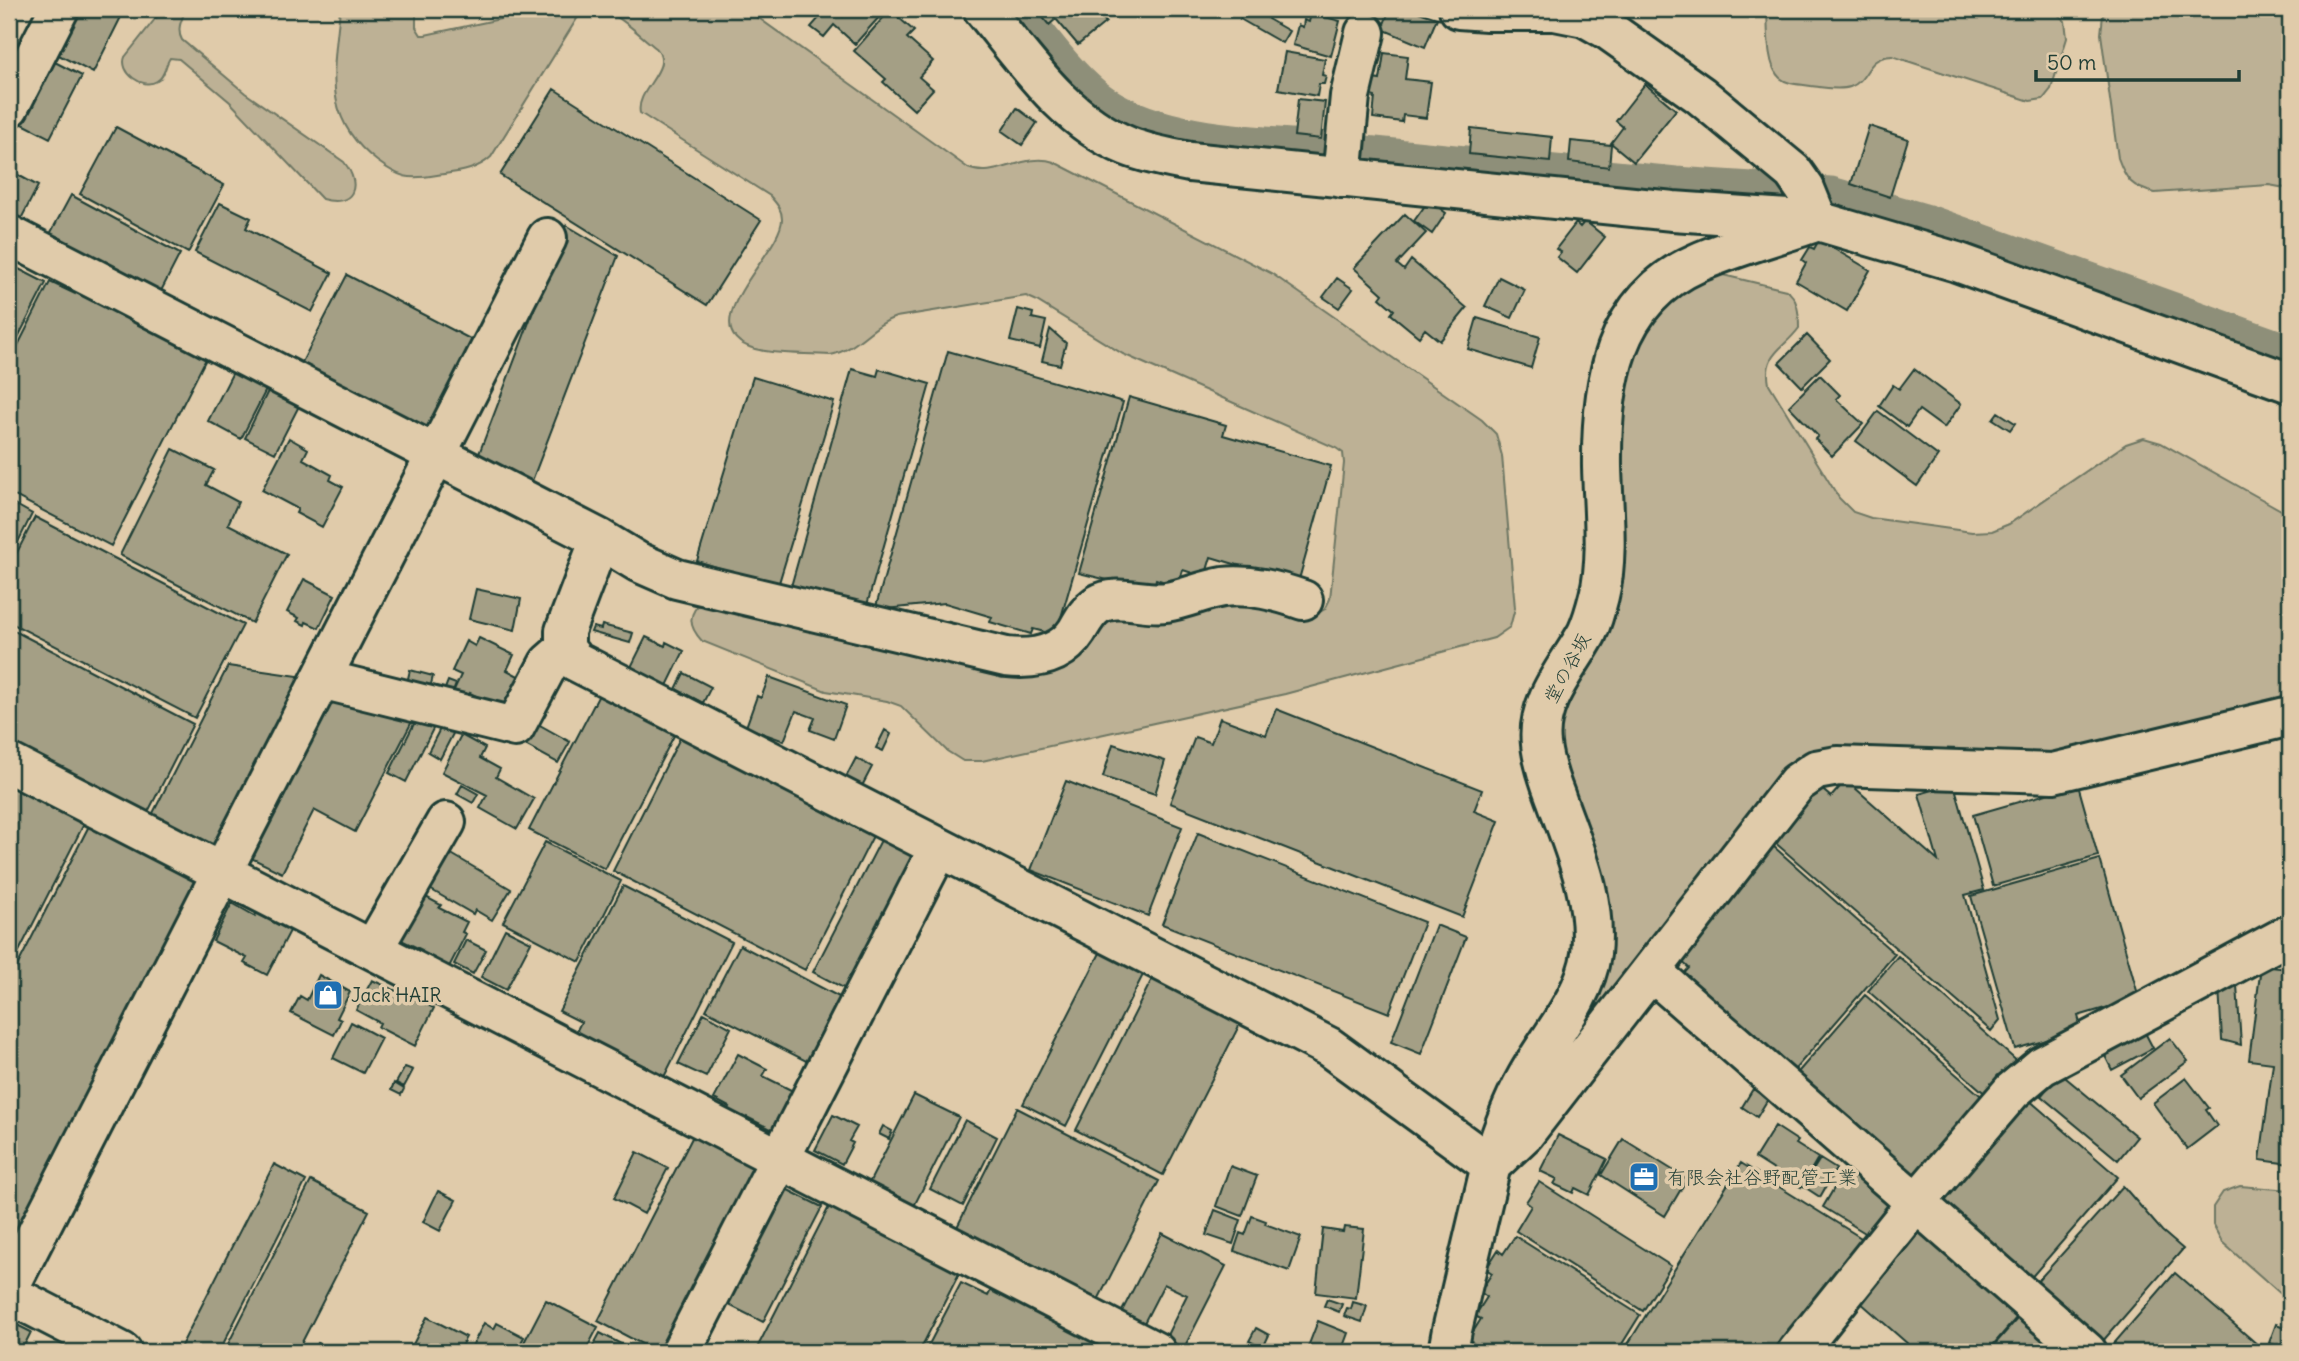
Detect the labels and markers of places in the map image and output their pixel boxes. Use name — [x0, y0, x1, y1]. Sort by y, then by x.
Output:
shop icon: Jack HAIR — [311, 978, 345, 1012]
place label: Jack HAIR — [351, 983, 441, 1007]
office icon: 有限会社谷野配管工業 — [1627, 1160, 1661, 1194]
place label: 有限会社谷野配管工業 — [1667, 1165, 1857, 1189]

